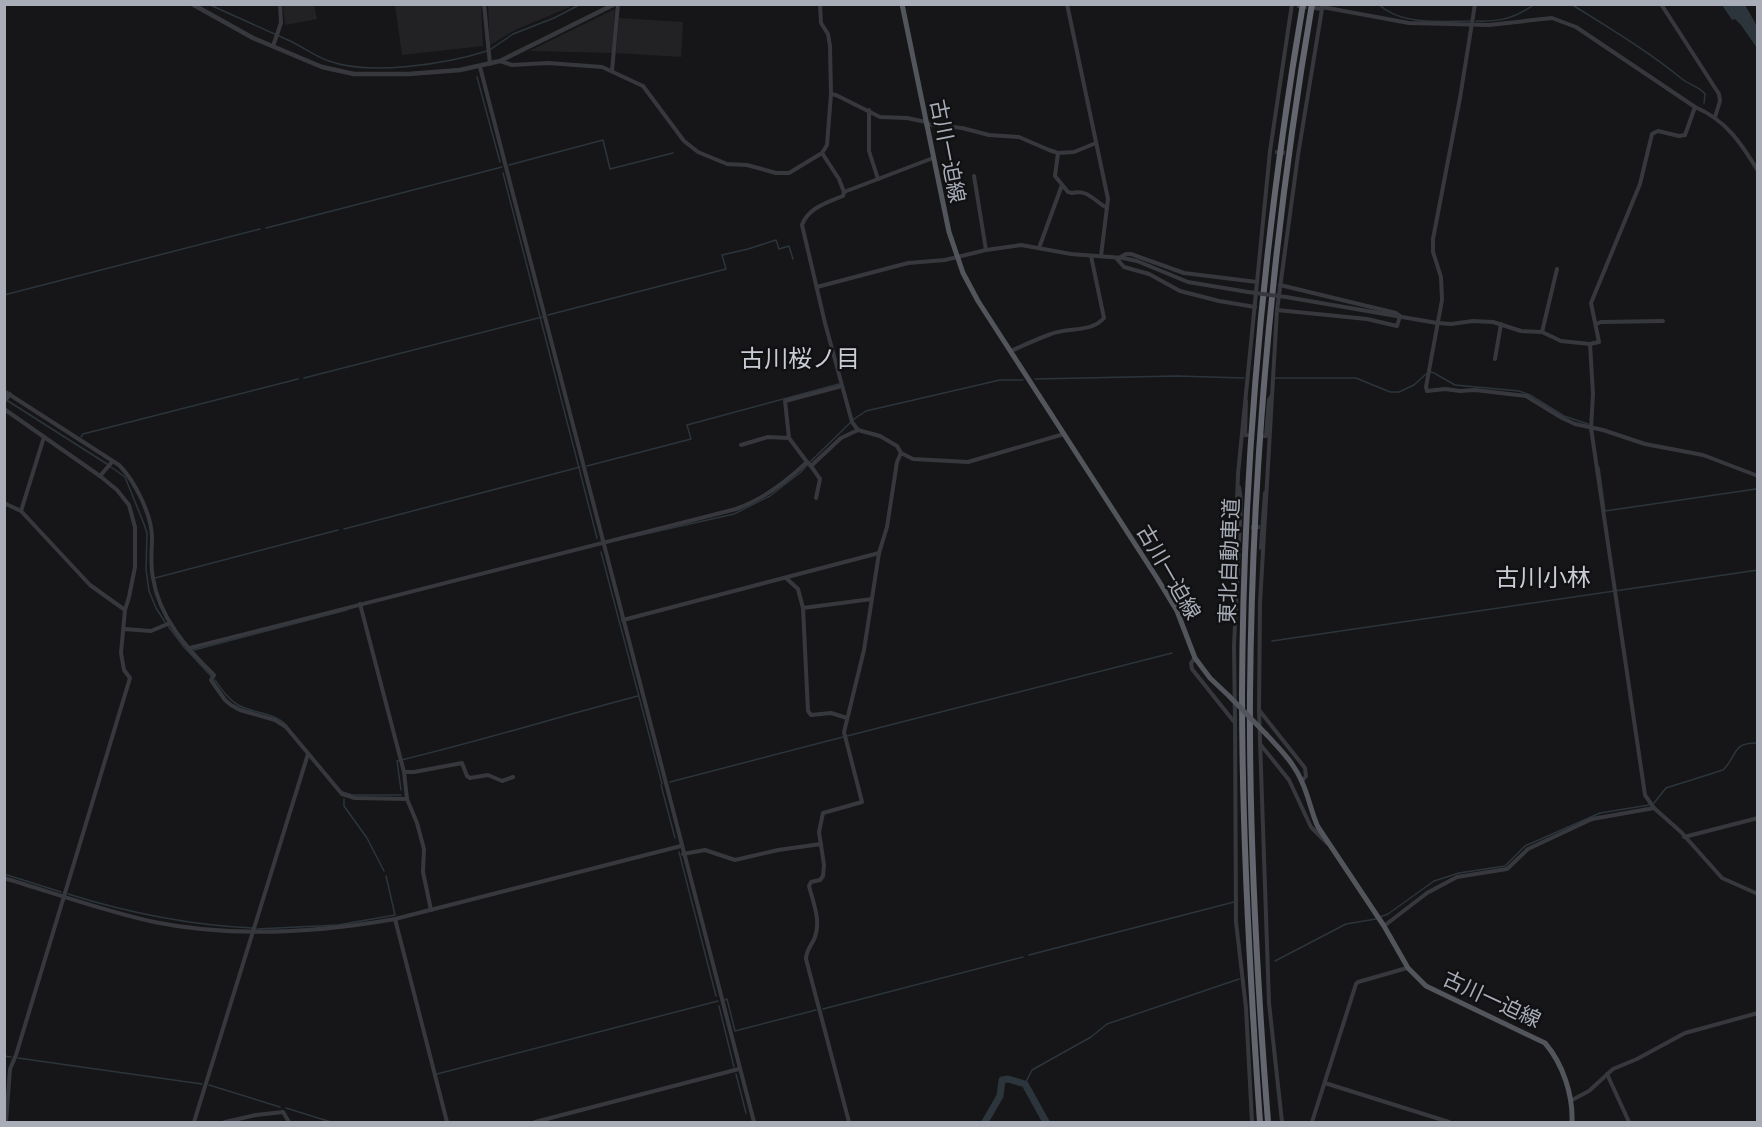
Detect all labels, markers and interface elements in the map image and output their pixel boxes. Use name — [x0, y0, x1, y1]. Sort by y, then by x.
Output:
street label: 古川一迫線 — [926, 97, 970, 205]
district label: 古川桜ノ目 — [740, 344, 860, 373]
street label: 東北自動車道 — [1214, 498, 1244, 624]
street label: 古川一迫線 — [1132, 520, 1206, 624]
district label: 古川小林 — [1495, 563, 1591, 592]
street label: 古川一迫線 — [1439, 965, 1545, 1033]

